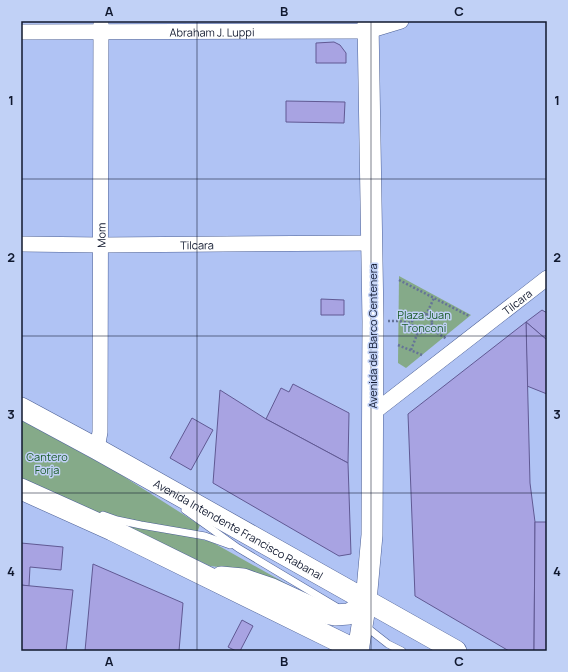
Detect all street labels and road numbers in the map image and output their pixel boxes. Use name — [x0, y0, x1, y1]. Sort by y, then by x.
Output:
street label: Abraham J. Luppi — [170, 24, 254, 39]
street label: Mom — [93, 223, 108, 248]
street label: Tilcara — [180, 237, 214, 252]
street label: Avenida del Barco Centenera — [365, 263, 380, 409]
street label: Tilcara — [499, 285, 535, 318]
street label: Avenida Intendente Francisco Rabanal — [151, 475, 326, 582]

